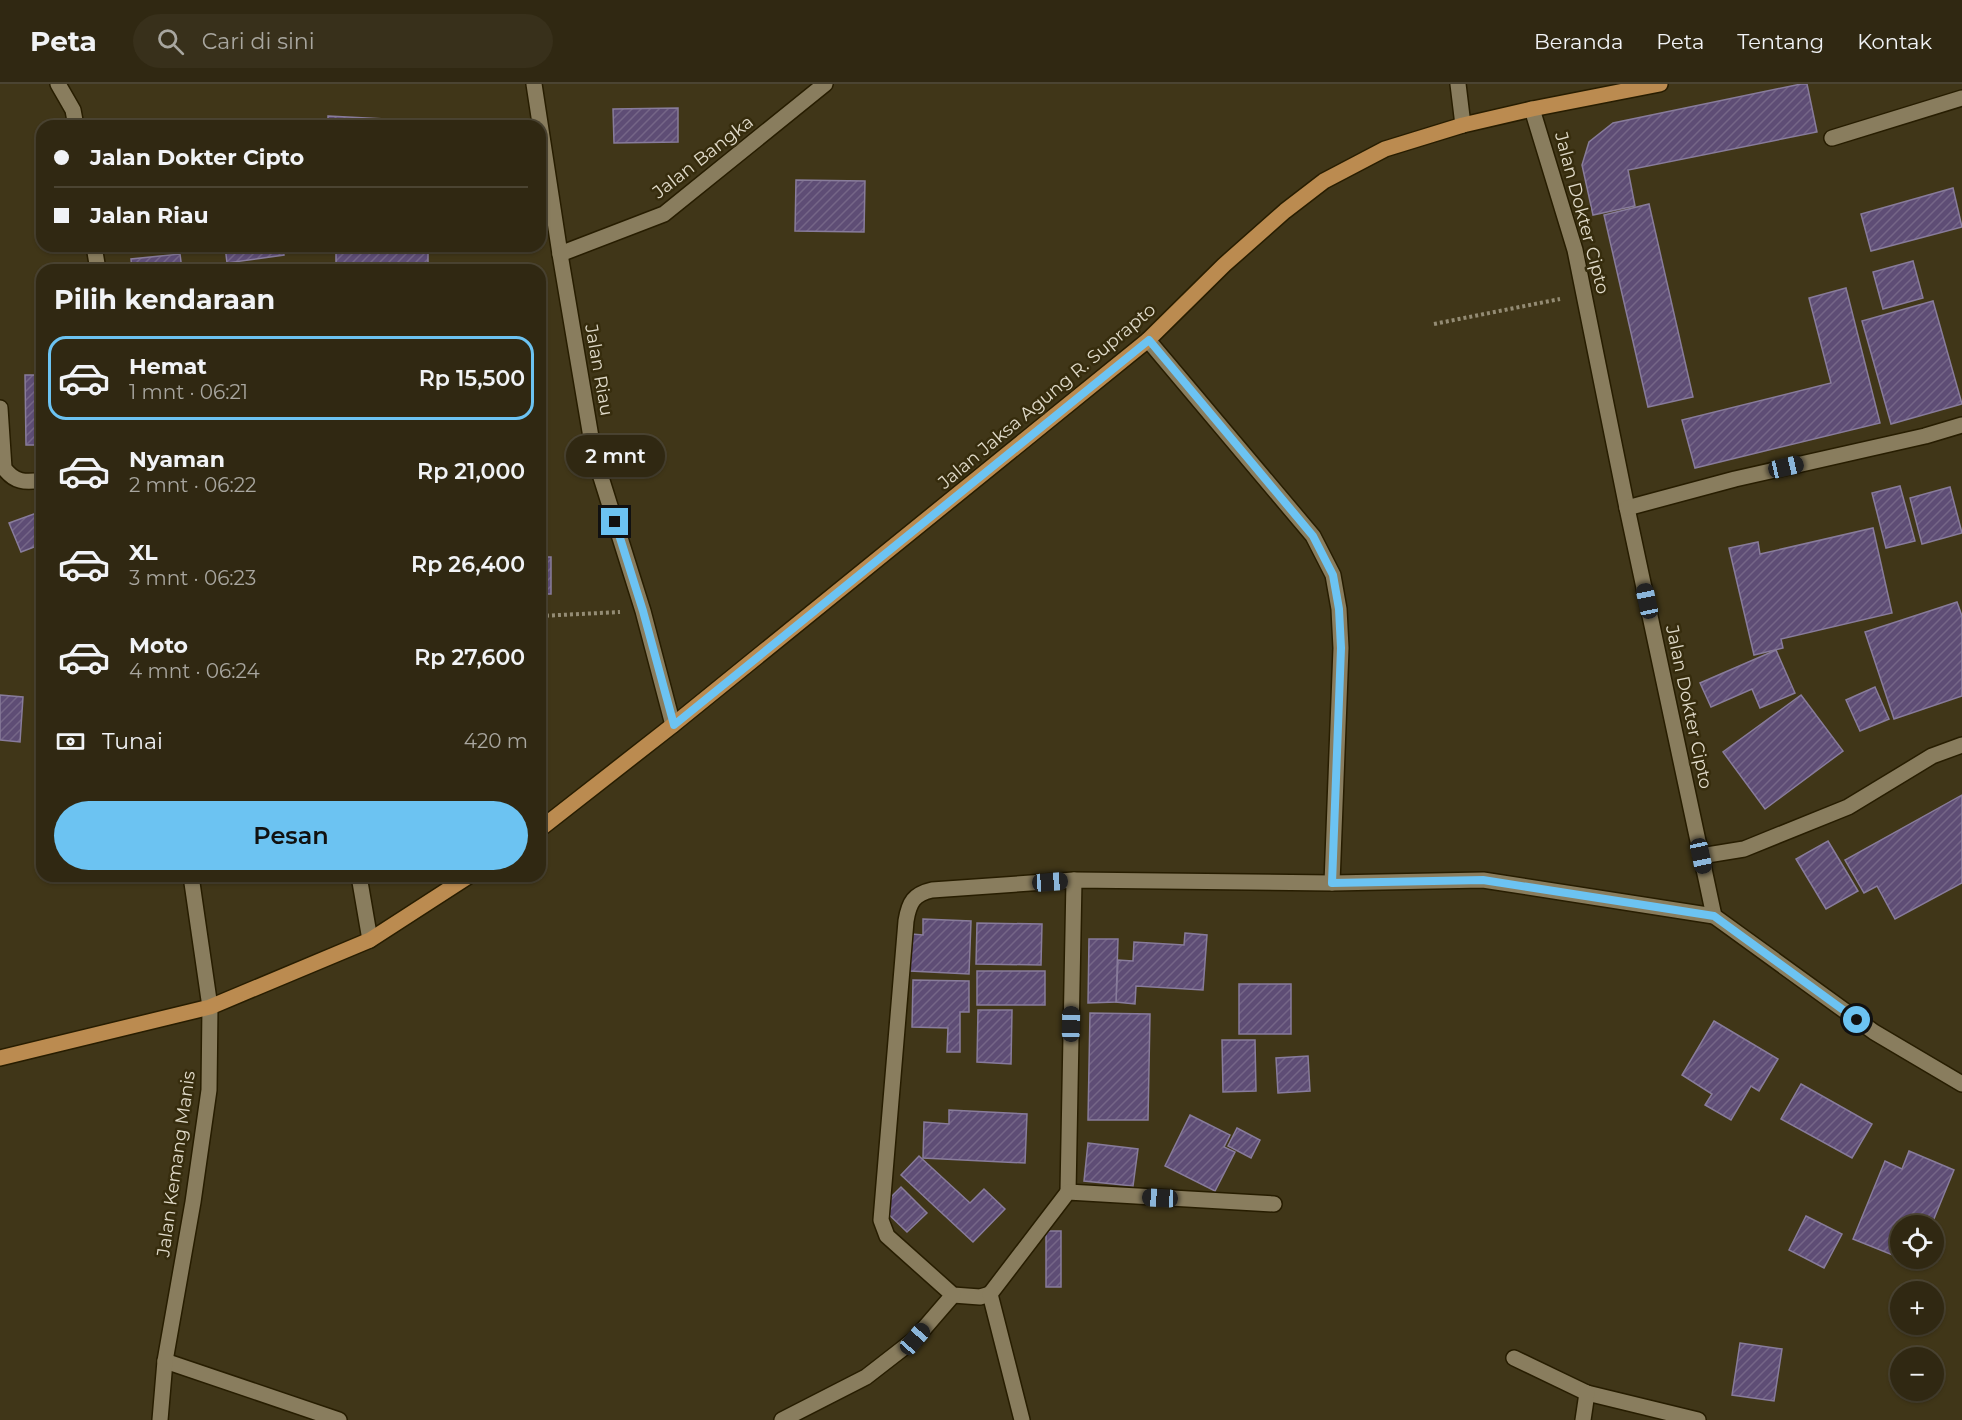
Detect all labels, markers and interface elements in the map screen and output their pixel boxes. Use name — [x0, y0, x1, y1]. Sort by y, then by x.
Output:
search box — [133, 14, 553, 68]
text: Peta — [30, 24, 97, 58]
icon: search — [154, 25, 187, 58]
text: Cari di sini — [202, 28, 315, 55]
text: Beranda — [1534, 29, 1623, 54]
text: Peta — [1656, 29, 1704, 54]
text: Tentang — [1737, 29, 1824, 54]
text: Kontak — [1857, 29, 1932, 54]
street label: Jalan Bangka — [647, 111, 758, 204]
street label: Jalan Dokter Cipto — [1550, 129, 1614, 296]
text: Jalan Dokter Cipto — [90, 144, 304, 171]
text: Jalan Riau — [90, 202, 209, 229]
text: Pilih kendaraan — [54, 283, 275, 316]
street label: Jalan Jaksa Agung R. Suprapto — [933, 298, 1160, 494]
street label: Jalan Riau — [580, 322, 618, 417]
icon: car — [57, 351, 111, 405]
text: Hemat — [129, 353, 207, 380]
text: Rp 15,500 — [419, 365, 525, 392]
text: 1 mnt · 06:21 — [129, 380, 248, 404]
callout: 2 mnt — [566, 435, 664, 477]
icon: car — [57, 444, 111, 498]
text: 2 mnt — [585, 444, 646, 468]
text: Nyaman — [129, 446, 225, 473]
car — [1766, 454, 1806, 480]
text: Rp 21,000 — [417, 458, 525, 485]
text: 2 mnt · 06:22 — [129, 473, 256, 497]
route end — [601, 508, 628, 535]
icon: car — [57, 537, 111, 591]
text: XL — [129, 539, 158, 566]
text: Rp 26,400 — [411, 551, 525, 578]
text: 3 mnt · 06:23 — [129, 566, 256, 590]
car — [1634, 582, 1660, 620]
street label: Jalan Dokter Cipto — [1661, 622, 1717, 791]
icon: car — [57, 630, 111, 684]
text: Moto — [129, 632, 188, 659]
text: Rp 27,600 — [414, 644, 525, 671]
text: 4 mnt · 06:24 — [129, 659, 260, 683]
icon: cash — [54, 725, 87, 758]
text: Tunai — [102, 728, 163, 755]
text: 420 m — [464, 729, 528, 753]
button: Pesan — [54, 801, 528, 870]
car — [1688, 837, 1714, 875]
car — [1031, 872, 1069, 892]
car — [1062, 1006, 1080, 1042]
route start — [1843, 1006, 1870, 1033]
street label: Jalan Kemang Manis — [152, 1069, 200, 1259]
car — [1142, 1188, 1178, 1208]
map controls — [1890, 1215, 1944, 1401]
button: locate — [1890, 1215, 1944, 1269]
button: + — [1890, 1281, 1944, 1335]
car — [896, 1320, 934, 1358]
button: − — [1890, 1347, 1944, 1401]

